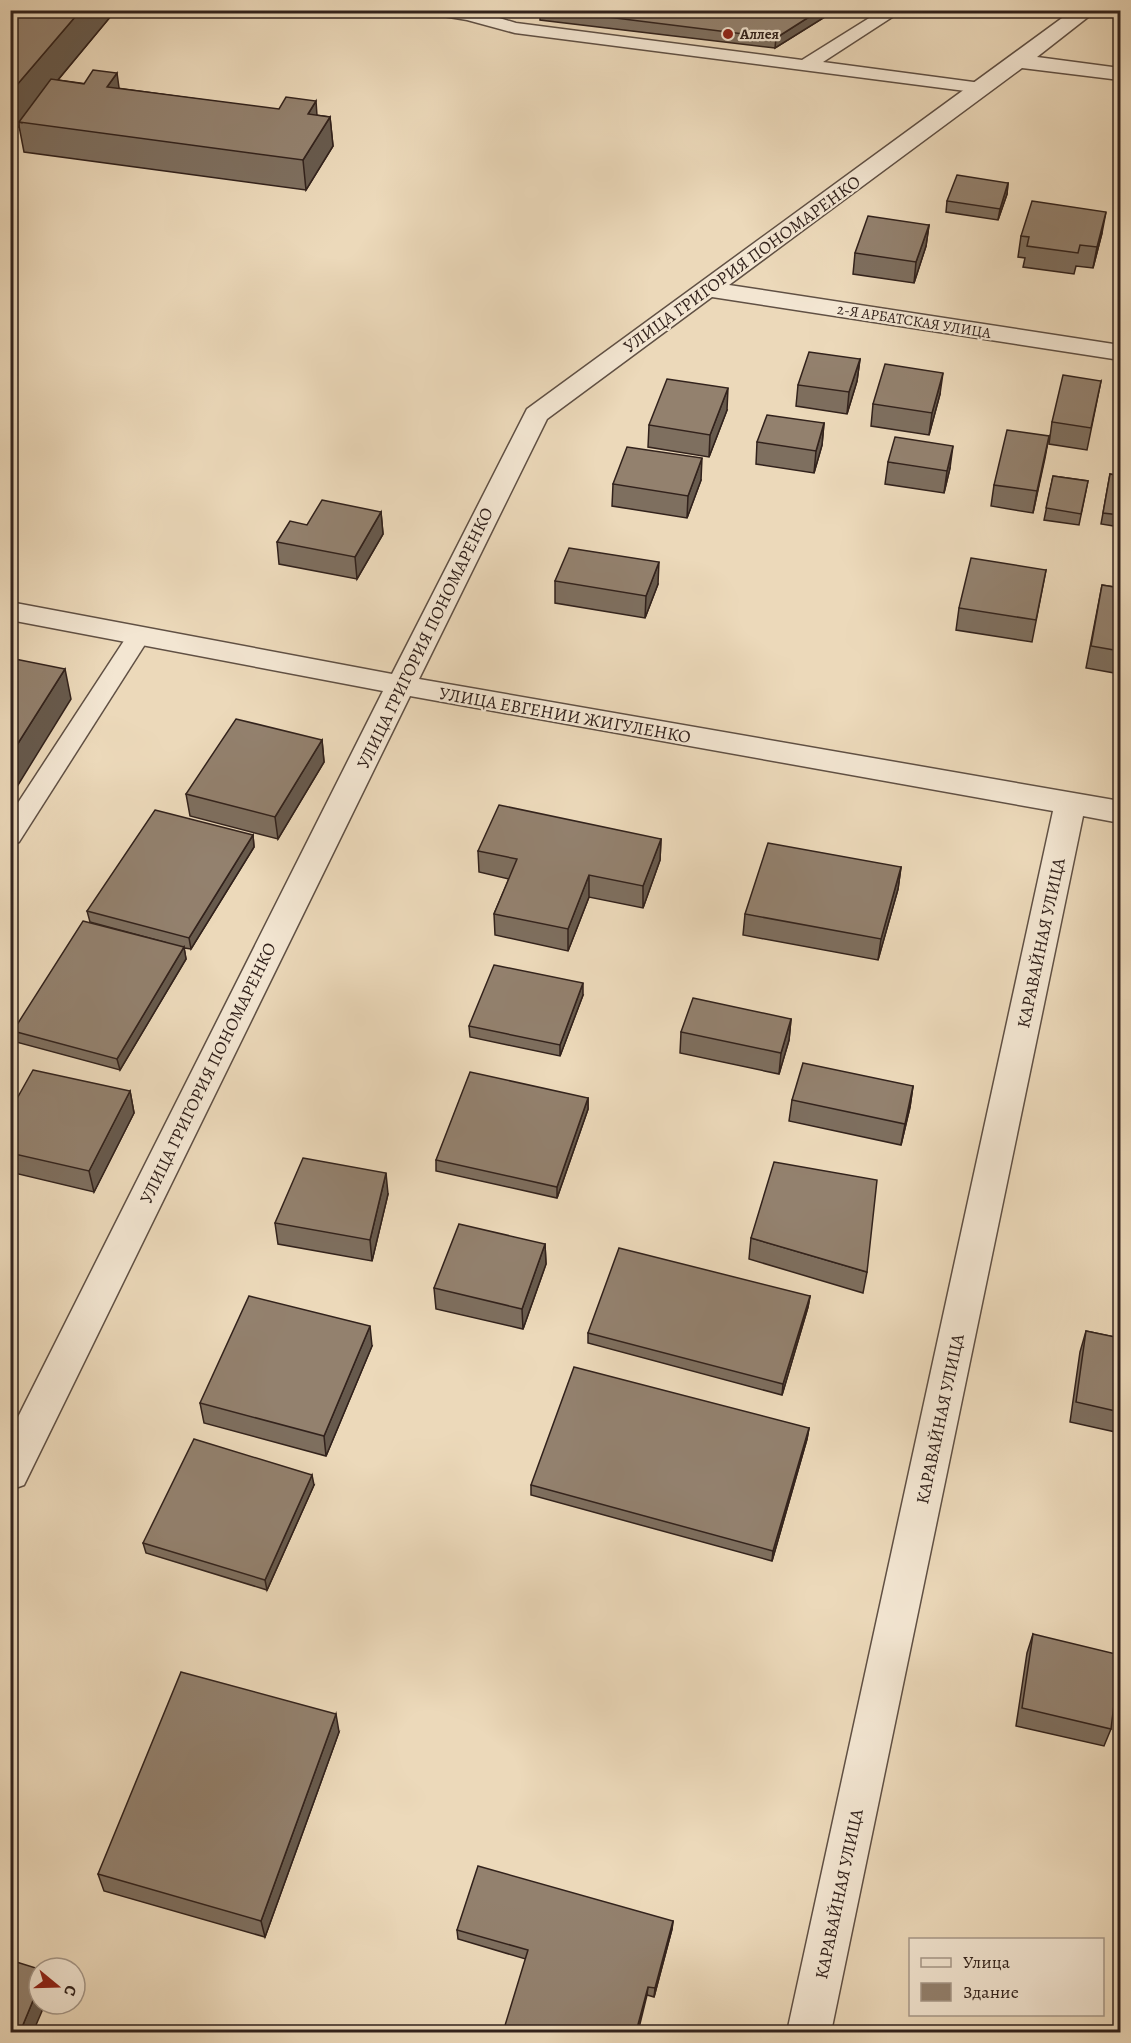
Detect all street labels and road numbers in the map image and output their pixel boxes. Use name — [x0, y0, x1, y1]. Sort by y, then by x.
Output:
street label: УЛИЦА ГРИГОРИЯ ПОНОМАРЕНКО — [619, 170, 865, 358]
street label: 2-Я АРБАТСКАЯ УЛИЦА — [836, 299, 993, 343]
street label: УЛИЦА ГРИГОРИЯ ПОНОМАРЕНКО — [351, 503, 499, 773]
street label: УЛИЦА ЕВГЕНИИ ЖИГУЛЕНКО — [437, 681, 693, 749]
street label: КАРАВАЙНАЯ УЛИЦА — [1011, 855, 1071, 1030]
street label: УЛИЦА ГРИГОРИЯ ПОНОМАРЕНКО — [134, 938, 282, 1208]
street label: КАРАВАЙНАЯ УЛИЦА — [910, 1331, 970, 1506]
street label: КАРАВАЙНАЯ УЛИЦА — [809, 1806, 869, 1981]

